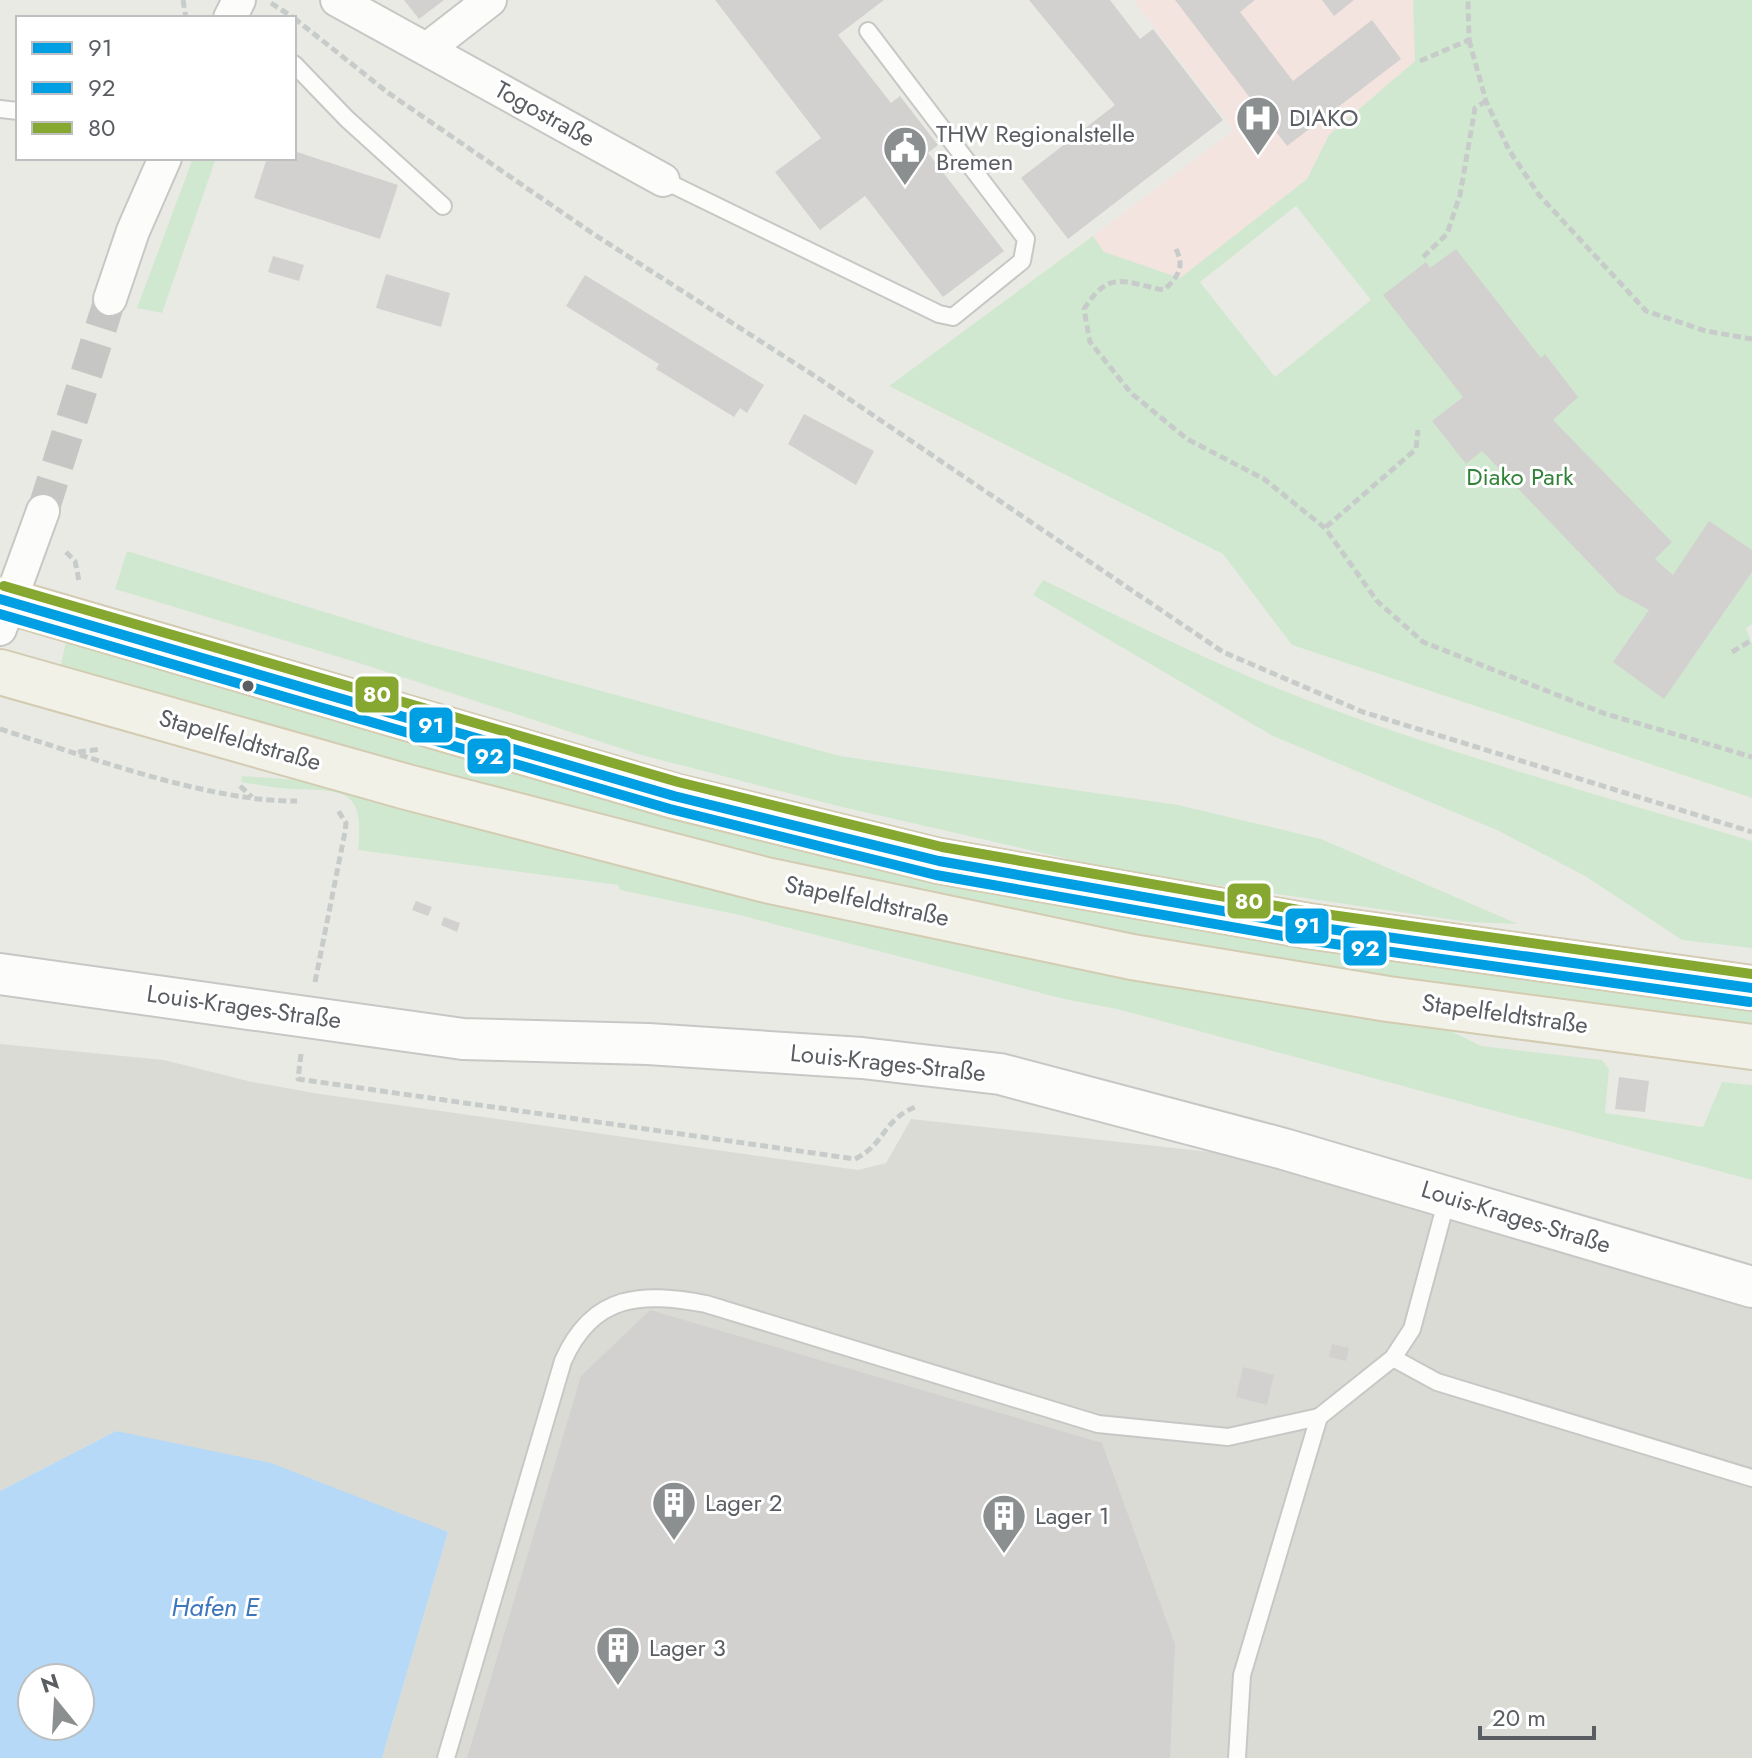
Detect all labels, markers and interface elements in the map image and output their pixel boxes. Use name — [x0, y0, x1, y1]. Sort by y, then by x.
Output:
legend — [16, 16, 296, 160]
text: 91 — [88, 30, 113, 65]
text: 92 — [88, 70, 115, 105]
street label: Togostraße — [489, 72, 602, 155]
hospital icon: DIAKO — [1234, 94, 1282, 157]
place label: DIAKO — [1289, 100, 1358, 135]
text: 80 — [88, 110, 116, 145]
place label: THW Regionalstelle Bremen — [936, 116, 1135, 179]
public building icon: THW Regionalstelle Bremen — [881, 124, 929, 187]
park label: Diako Park — [1466, 459, 1574, 494]
line badge: 80 — [354, 675, 400, 714]
unlabelled marker — [240, 678, 256, 694]
text: 80 — [363, 678, 391, 710]
street label: Stapelfeldtstraße — [155, 700, 325, 779]
line badge: 91 — [408, 706, 454, 744]
text: 91 — [418, 709, 444, 741]
line badge: 92 — [466, 737, 512, 775]
text: 92 — [474, 740, 504, 772]
street label: Stapelfeldtstraße — [782, 866, 953, 935]
line badge: 80 — [1226, 882, 1272, 920]
text: 80 — [1235, 885, 1263, 917]
line badge: 91 — [1284, 907, 1330, 945]
text: 91 — [1294, 909, 1320, 941]
line badge: 92 — [1342, 929, 1388, 967]
text: 92 — [1350, 932, 1380, 964]
street label: Louis-Krages-Straße — [145, 976, 344, 1037]
street label: Stapelfeldtstraße — [1420, 985, 1590, 1042]
street label: Louis-Krages-Straße — [789, 1035, 987, 1090]
street label: Louis-Krages-Straße — [1417, 1171, 1615, 1262]
building icon: Lager 2 — [650, 1479, 698, 1542]
place label: Lager 2 — [705, 1485, 782, 1520]
building icon: Lager 1 — [980, 1492, 1028, 1555]
place label: Lager 1 — [1035, 1498, 1110, 1533]
water label: Hafen E — [171, 1588, 260, 1626]
building icon: Lager 3 — [594, 1624, 642, 1687]
place label: Lager 3 — [649, 1630, 726, 1665]
north arrow — [16, 1662, 96, 1742]
text: N — [37, 1665, 63, 1701]
scale bar — [1480, 1690, 1594, 1740]
text: 20 m — [1492, 1700, 1546, 1735]

